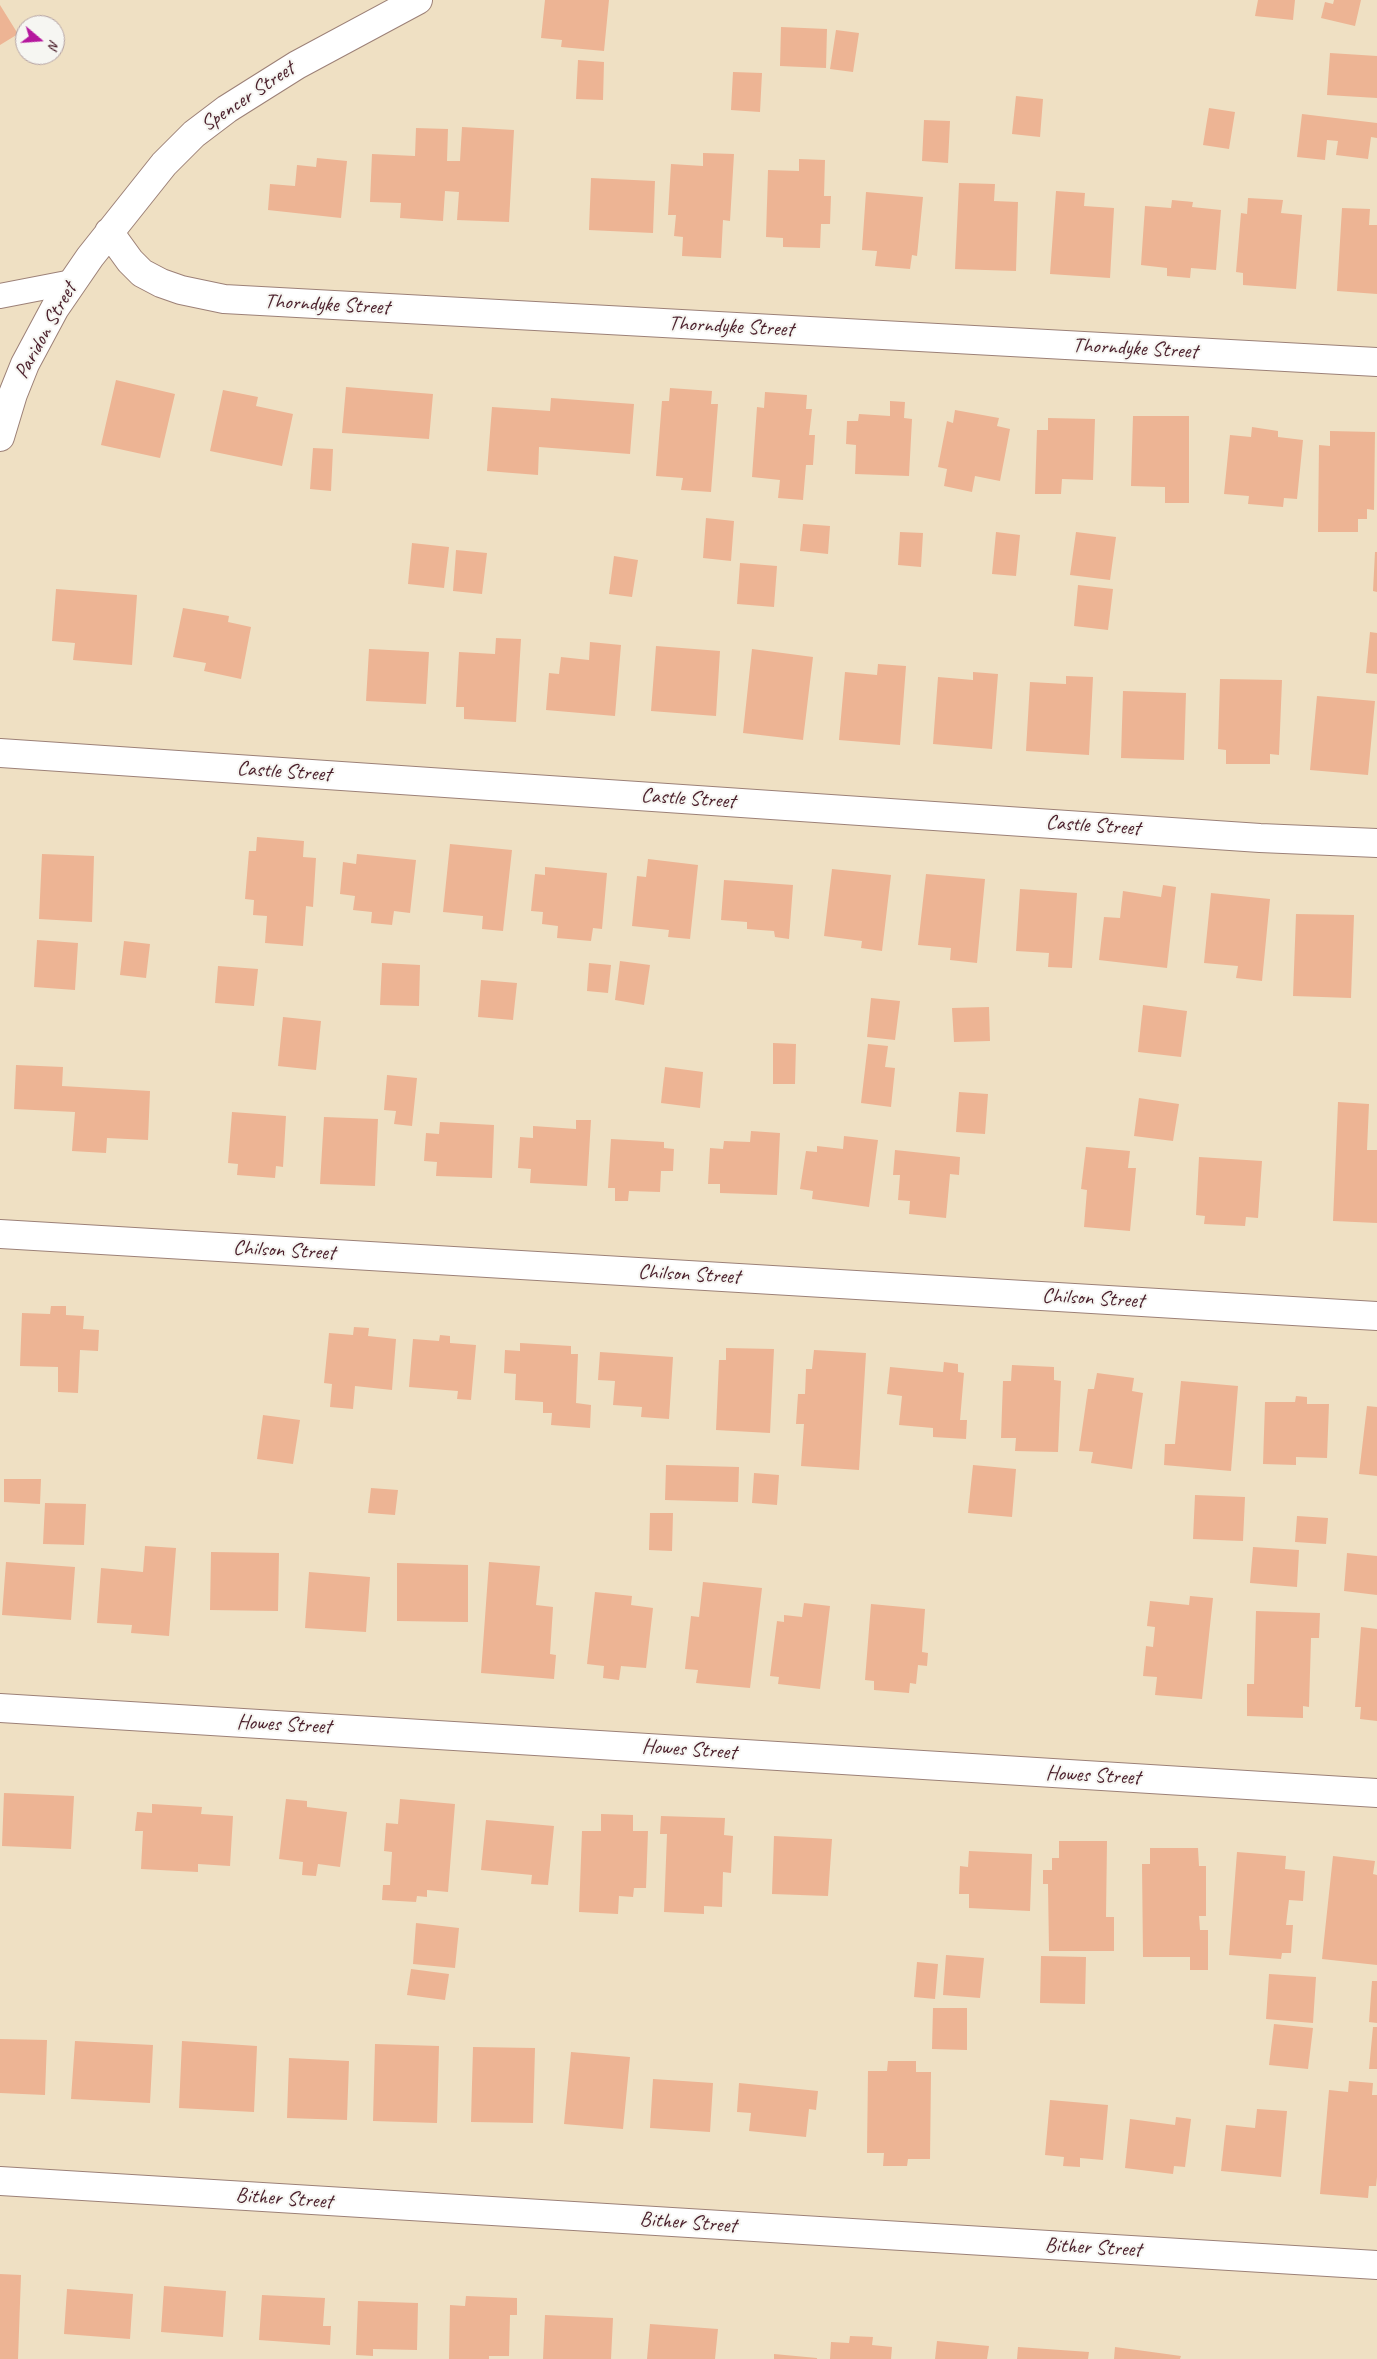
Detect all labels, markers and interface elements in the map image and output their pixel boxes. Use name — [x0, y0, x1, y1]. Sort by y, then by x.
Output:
north arrow — [15, 15, 65, 65]
text: N — [44, 38, 63, 51]
street label: Spencer Street — [196, 57, 300, 137]
street label: Paridon Street — [9, 279, 83, 383]
street label: Thorndyke Street — [264, 289, 390, 321]
street label: Thorndyke Street — [668, 311, 794, 343]
street label: Thorndyke Street — [1072, 333, 1198, 365]
street label: Castle Street — [236, 756, 332, 788]
street label: Castle Street — [640, 783, 736, 815]
street label: Castle Street — [1045, 810, 1141, 842]
street label: Chilson Street — [232, 1236, 336, 1266]
street label: Chilson Street — [637, 1260, 741, 1290]
street label: Chilson Street — [1041, 1284, 1145, 1314]
street label: Howes Street — [236, 1710, 332, 1740]
street label: Howes Street — [641, 1734, 737, 1766]
street label: Howes Street — [1045, 1761, 1141, 1791]
street label: Bither Street — [235, 2183, 333, 2215]
street label: Bither Street — [639, 2207, 737, 2239]
street label: Bither Street — [1044, 2233, 1142, 2263]

